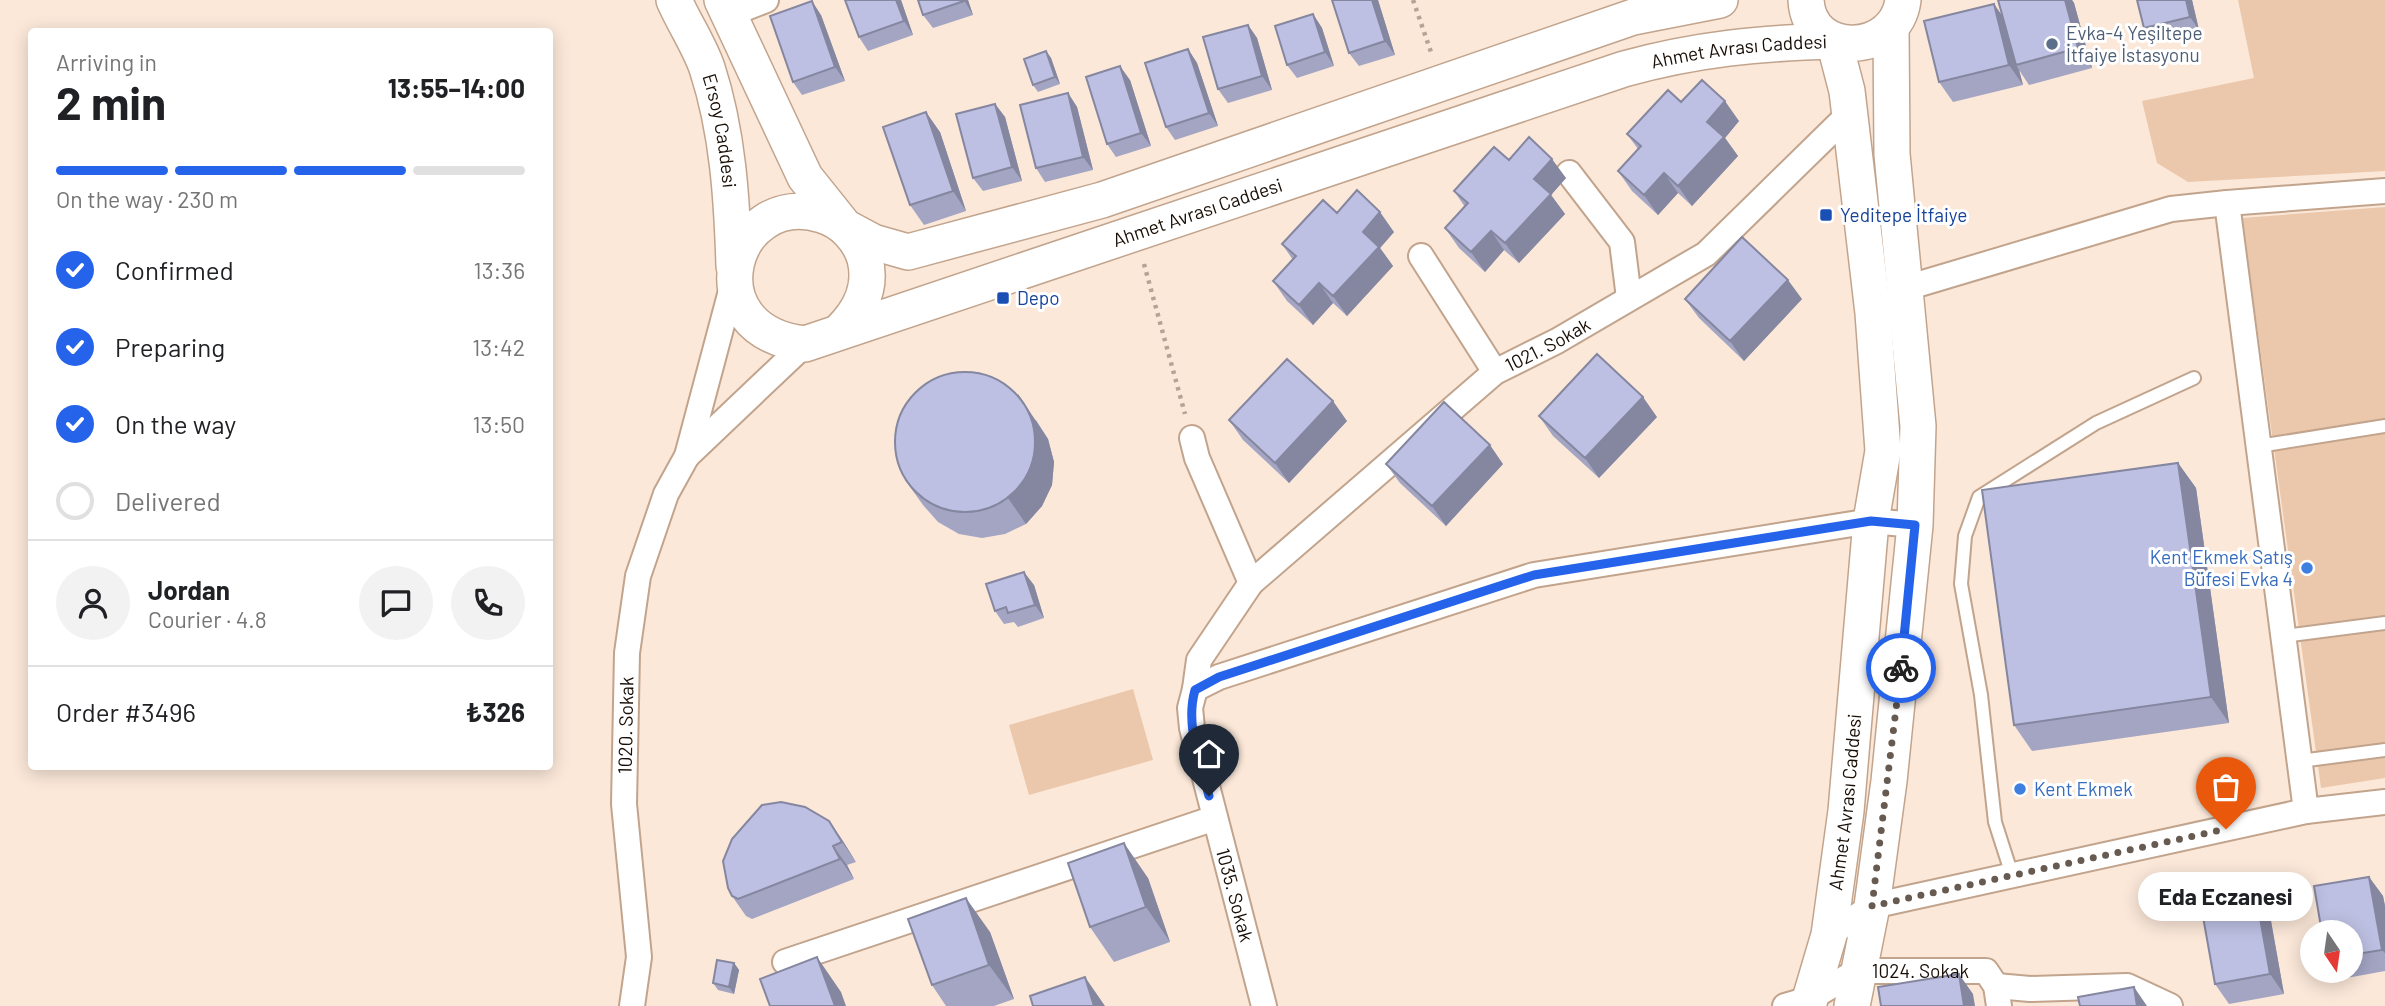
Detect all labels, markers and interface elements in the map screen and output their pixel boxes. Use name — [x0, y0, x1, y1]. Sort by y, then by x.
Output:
place label: Evka-4 Yeşiltepe İtfaiye İstasyonu — [2066, 21, 2203, 66]
street label: Ahmet Avrası Caddesi — [1649, 29, 1828, 73]
marker: Evka-4 Yeşiltepe İtfaiye İstasyonu — [2044, 36, 2060, 52]
text: Arriving in — [56, 48, 157, 76]
street label: Ersoy Caddesi — [698, 71, 742, 189]
text: 13:55–14:00 — [388, 72, 525, 103]
text: 2 min — [56, 74, 166, 129]
street label: Ahmet Avrası Caddesi — [1109, 173, 1285, 251]
text: On the way · 230 m — [56, 185, 238, 213]
place label: Yeditepe İtfaiye — [1840, 203, 1967, 226]
marker: Yeditepe İtfaiye — [1818, 207, 1834, 223]
icon: check — [56, 251, 94, 289]
text: Confirmed — [115, 254, 234, 285]
text: 13:36 — [474, 256, 525, 284]
place label: Depo — [1017, 286, 1060, 309]
marker: Depo — [995, 290, 1011, 306]
street label: 1021. Sokak — [1501, 312, 1594, 376]
icon: check — [56, 328, 94, 366]
text: Preparing — [115, 331, 225, 362]
text: 13:42 — [472, 333, 525, 361]
icon: check — [56, 405, 94, 443]
text: On the way — [115, 408, 236, 439]
text: 13:50 — [472, 410, 525, 438]
text: Delivered — [115, 485, 221, 516]
place label: Kent Ekmek Satış Büfesi Evka 4 — [2150, 545, 2293, 590]
marker: Kent Ekmek Satış Büfesi Evka 4 — [2299, 560, 2315, 576]
button: person — [56, 566, 130, 640]
button: chat — [359, 566, 433, 640]
button: phone — [451, 566, 525, 640]
text: Jordan — [148, 574, 230, 605]
text: Courier · 4.8 — [148, 605, 267, 633]
courier — [1866, 633, 1936, 703]
icon: bike — [1882, 649, 1920, 687]
street label: 1020. Sokak — [613, 676, 638, 774]
text: Order #3496 — [56, 696, 196, 727]
text: ₺326 — [466, 696, 525, 727]
street label: Ahmet Avrası Caddesi — [1823, 713, 1865, 892]
pin — [1179, 724, 1239, 796]
icon: home — [1190, 735, 1228, 773]
pin — [2196, 757, 2256, 829]
icon: bag — [2207, 768, 2245, 806]
place label: Kent Ekmek — [2034, 777, 2133, 800]
marker: Kent Ekmek — [2012, 781, 2028, 797]
street label: 1035. Sokak — [1212, 846, 1259, 944]
callout: Eda Eczanesi — [2138, 871, 2314, 920]
text: Eda Eczanesi — [2158, 882, 2293, 910]
north arrow — [2300, 920, 2362, 984]
map controls — [2300, 920, 2363, 983]
street label: 1024. Sokak — [1872, 959, 1969, 982]

